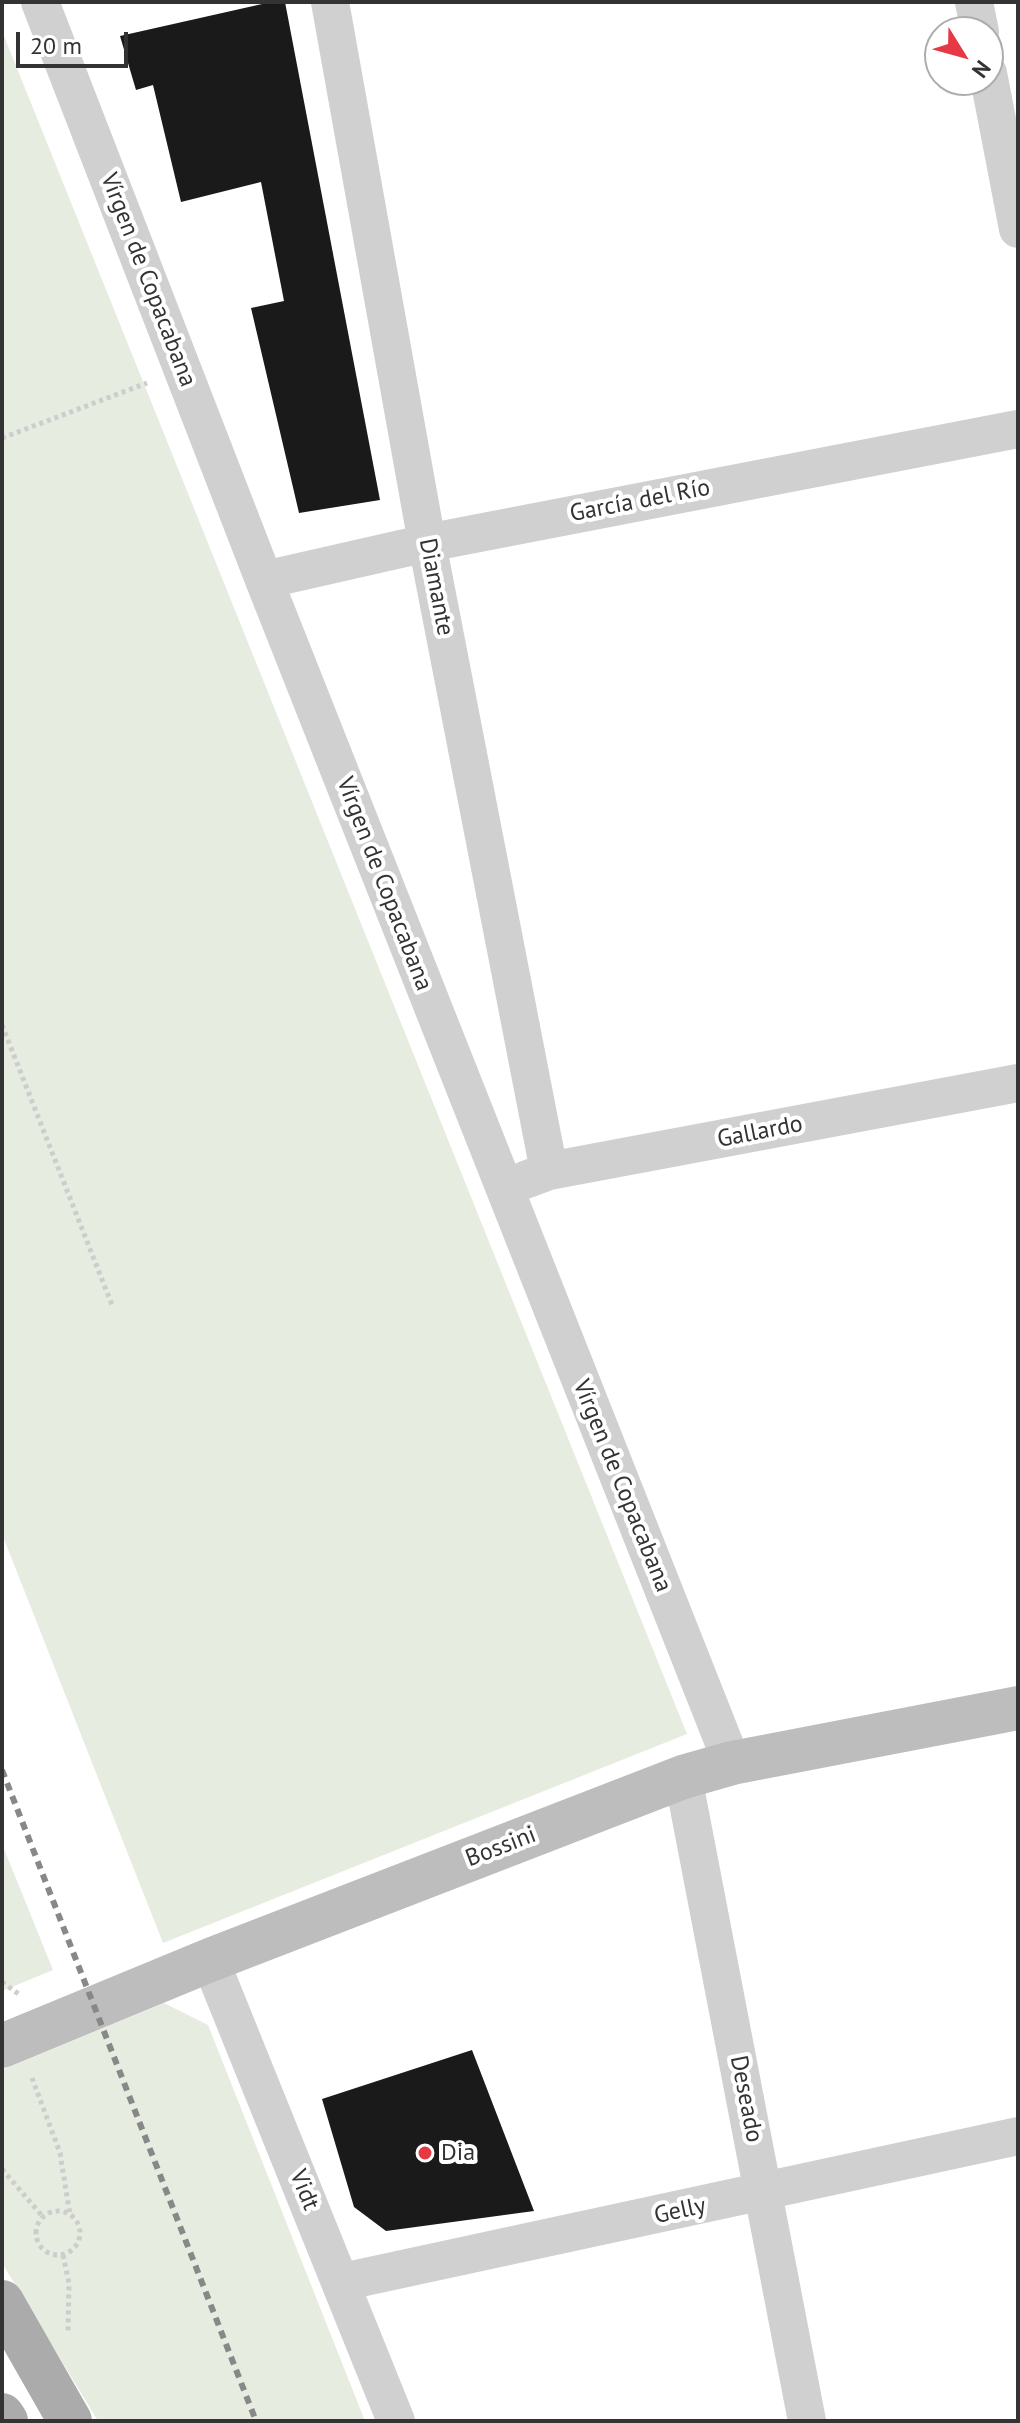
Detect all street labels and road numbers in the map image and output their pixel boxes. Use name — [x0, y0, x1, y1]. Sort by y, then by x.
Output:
street label: Vírgen de Copacabana — [94, 169, 202, 391]
street label: García del Río — [567, 473, 713, 529]
street label: Diamante — [412, 536, 460, 638]
street label: Vírgen de Copacabana — [330, 773, 438, 995]
street label: Gallardo — [715, 1110, 805, 1154]
street label: Vírgen de Copacabana — [566, 1376, 678, 1596]
street label: Bossini — [462, 1820, 540, 1874]
street label: Deseado — [723, 2053, 769, 2145]
street label: Vidt — [283, 2166, 325, 2214]
street label: Gelly — [652, 2192, 708, 2230]

